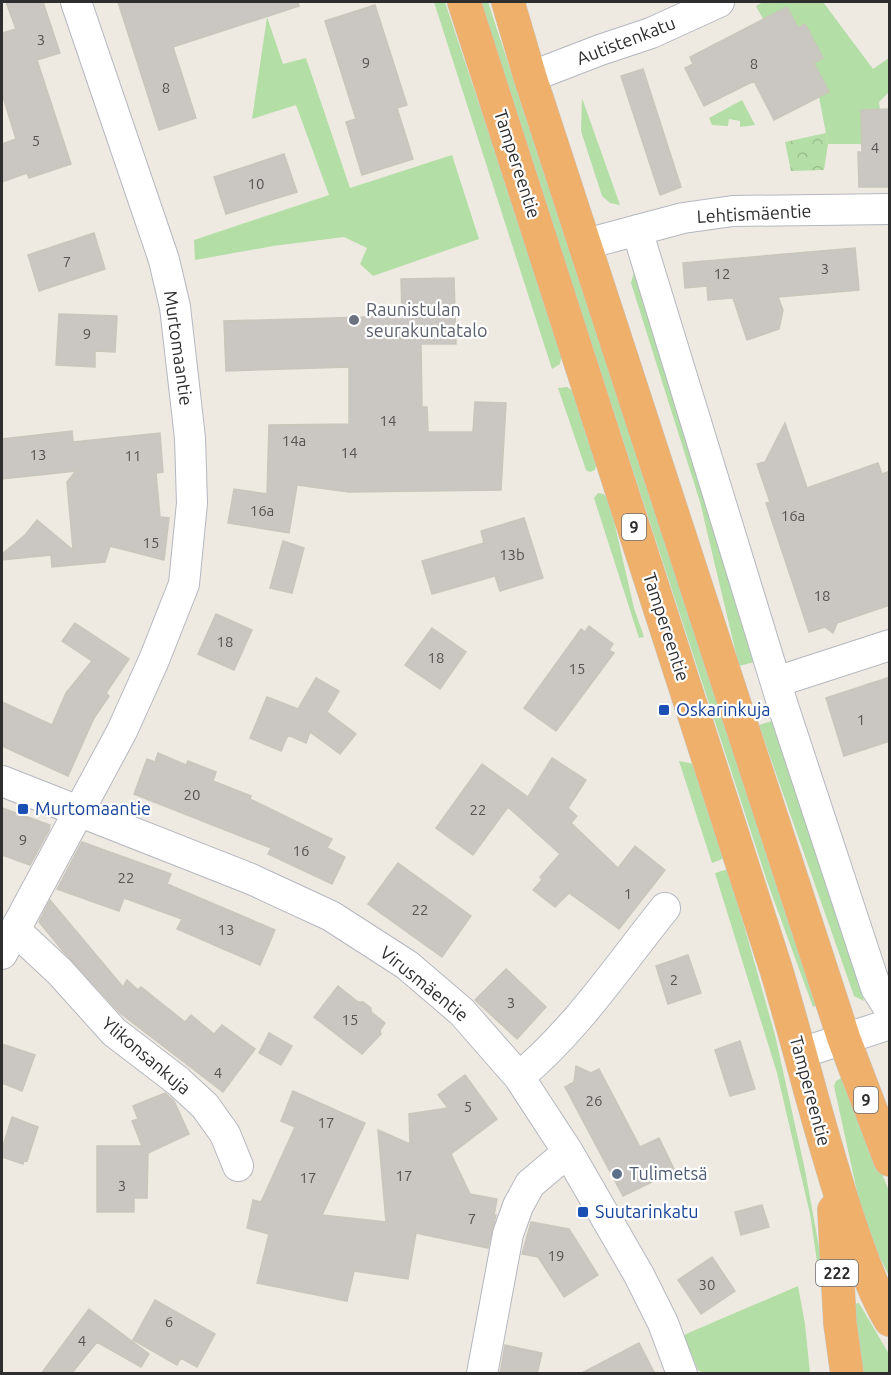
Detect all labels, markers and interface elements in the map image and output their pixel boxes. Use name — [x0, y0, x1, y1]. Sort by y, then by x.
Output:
street label: Autistenkatu — [573, 12, 678, 68]
house number: 3 — [37, 31, 45, 48]
house number: 9 — [362, 54, 370, 71]
house number: 8 — [750, 55, 758, 72]
house number: 8 — [162, 79, 170, 96]
street label: Tampereentie — [491, 107, 545, 220]
house number: 5 — [32, 132, 40, 149]
house number: 4 — [871, 139, 879, 156]
house number: 10 — [248, 175, 264, 192]
street label: Lehtismäentie — [696, 200, 812, 226]
house number: 7 — [63, 253, 71, 270]
house number: 3 — [821, 260, 829, 277]
house number: 12 — [714, 265, 730, 282]
street label: Murtomaantie — [161, 289, 197, 407]
place label: Raunistulan seurakuntatalo — [366, 299, 488, 340]
marker: Raunistulan seurakuntatalo — [347, 313, 361, 327]
house number: 9 — [83, 325, 91, 342]
house number: 14 — [380, 412, 396, 429]
house number: 14a — [282, 432, 306, 449]
house number: 14 — [341, 444, 357, 461]
house number: 13 — [30, 446, 46, 463]
house number: 11 — [125, 447, 141, 464]
house number: 16a — [250, 502, 274, 519]
house number: 16a — [781, 507, 805, 524]
road number: 9 — [622, 514, 646, 540]
house number: 15 — [143, 534, 159, 551]
house number: 13b — [499, 546, 525, 563]
street label: Tampereentie — [640, 570, 694, 683]
house number: 18 — [814, 587, 830, 604]
house number: 18 — [217, 633, 233, 650]
house number: 18 — [428, 649, 444, 666]
house number: 15 — [569, 660, 585, 677]
place label: Oskarinkuja — [676, 699, 771, 719]
marker: Oskarinkuja — [657, 703, 671, 717]
house number: 1 — [857, 711, 865, 728]
house number: 20 — [184, 786, 200, 803]
place label: Murtomaantie — [35, 798, 151, 818]
house number: 22 — [470, 801, 486, 818]
marker: Murtomaantie — [16, 802, 30, 816]
house number: 9 — [19, 831, 27, 848]
house number: 16 — [293, 842, 309, 859]
house number: 22 — [118, 869, 134, 886]
house number: 1 — [624, 885, 632, 902]
house number: 22 — [412, 901, 428, 918]
house number: 13 — [218, 921, 234, 938]
street label: Virusmäentie — [376, 942, 473, 1025]
house number: 2 — [670, 971, 678, 988]
house number: 3 — [507, 994, 515, 1011]
house number: 15 — [342, 1011, 358, 1028]
street label: Ylikonsankuja — [98, 1012, 195, 1098]
street label: Tampereentie — [787, 1034, 835, 1148]
house number: 4 — [214, 1064, 222, 1081]
road number: 9 — [854, 1087, 878, 1113]
house number: 26 — [586, 1092, 602, 1109]
house number: 5 — [464, 1098, 472, 1115]
house number: 17 — [318, 1114, 334, 1131]
place label: Tulimetsä — [629, 1163, 707, 1183]
house number: 17 — [396, 1167, 412, 1184]
marker: Tulimetsä — [610, 1167, 624, 1181]
house number: 17 — [300, 1169, 316, 1186]
house number: 3 — [118, 1177, 126, 1194]
place label: Suutarinkatu — [595, 1201, 698, 1221]
marker: Suutarinkatu — [576, 1205, 590, 1219]
house number: 7 — [468, 1210, 476, 1227]
house number: 19 — [548, 1247, 564, 1264]
road number: 222 — [816, 1260, 858, 1286]
house number: 30 — [699, 1276, 715, 1293]
house number: 6 — [165, 1313, 173, 1330]
house number: 4 — [78, 1332, 86, 1349]

